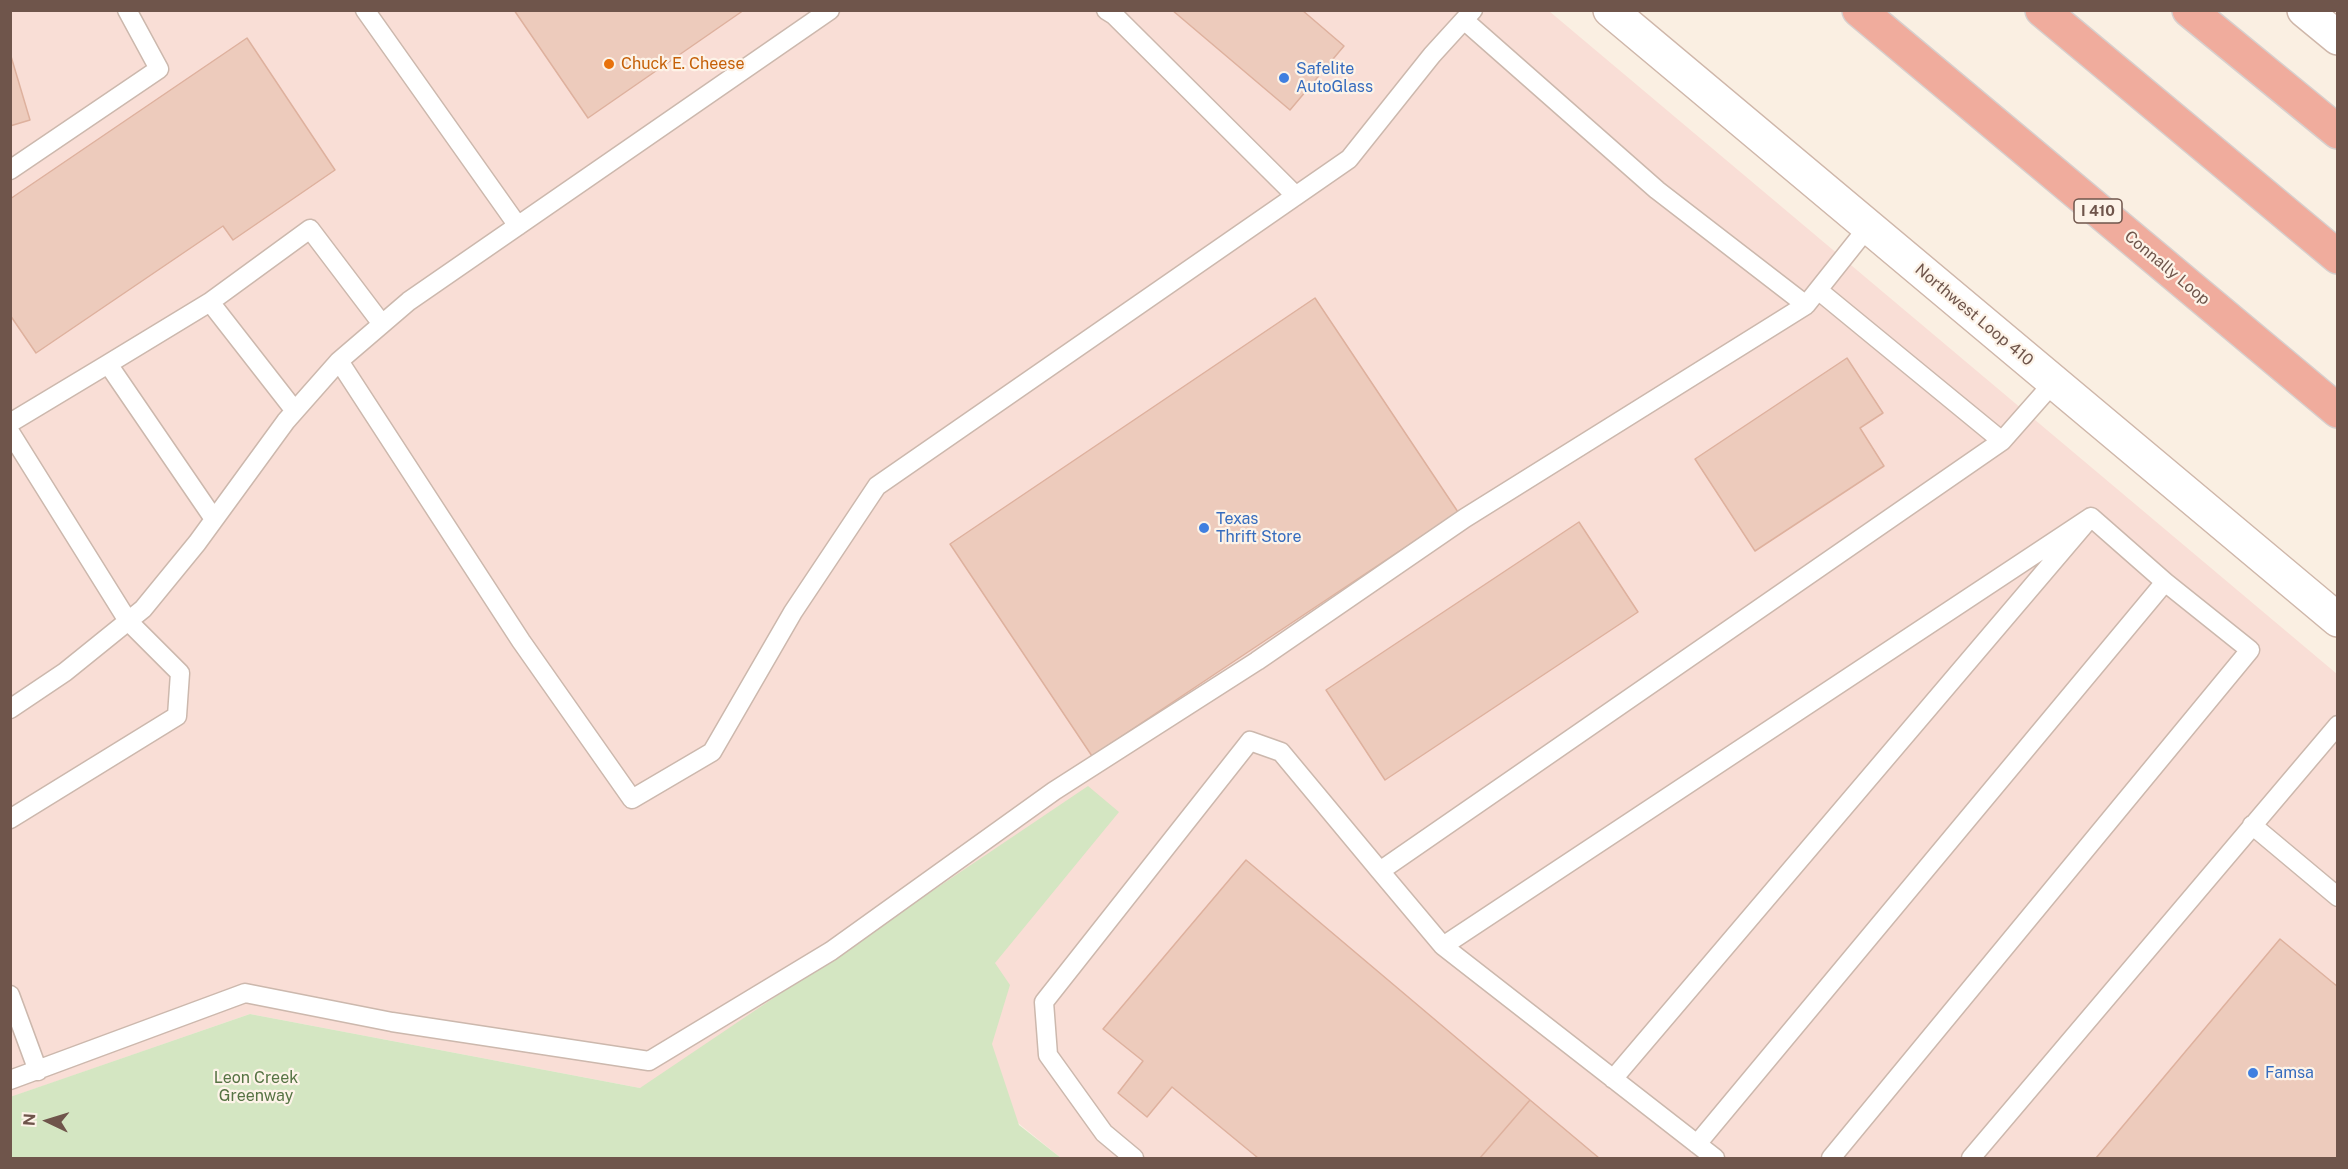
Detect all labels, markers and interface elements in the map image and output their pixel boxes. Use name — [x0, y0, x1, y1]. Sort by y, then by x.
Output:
place label: Chuck E. Cheese — [621, 54, 744, 74]
marker: Chuck E. Cheese — [602, 57, 616, 71]
place label: Safelite AutoGlass — [1296, 59, 1373, 97]
marker: Safelite AutoGlass — [1277, 71, 1291, 85]
road number: I 410 — [2074, 199, 2122, 223]
street label: Connally Loop — [2120, 227, 2214, 309]
street label: Northwest Loop 410 — [1911, 260, 2037, 370]
place label: Texas Thrift Store — [1216, 509, 1302, 547]
marker: Texas Thrift Store — [1197, 521, 1211, 535]
place label: Famsa — [2265, 1063, 2314, 1083]
marker: Famsa — [2246, 1066, 2260, 1080]
park label: Leon Creek Greenway — [214, 1068, 298, 1106]
north arrow — [18, 1091, 78, 1151]
text: N — [20, 1113, 39, 1127]

